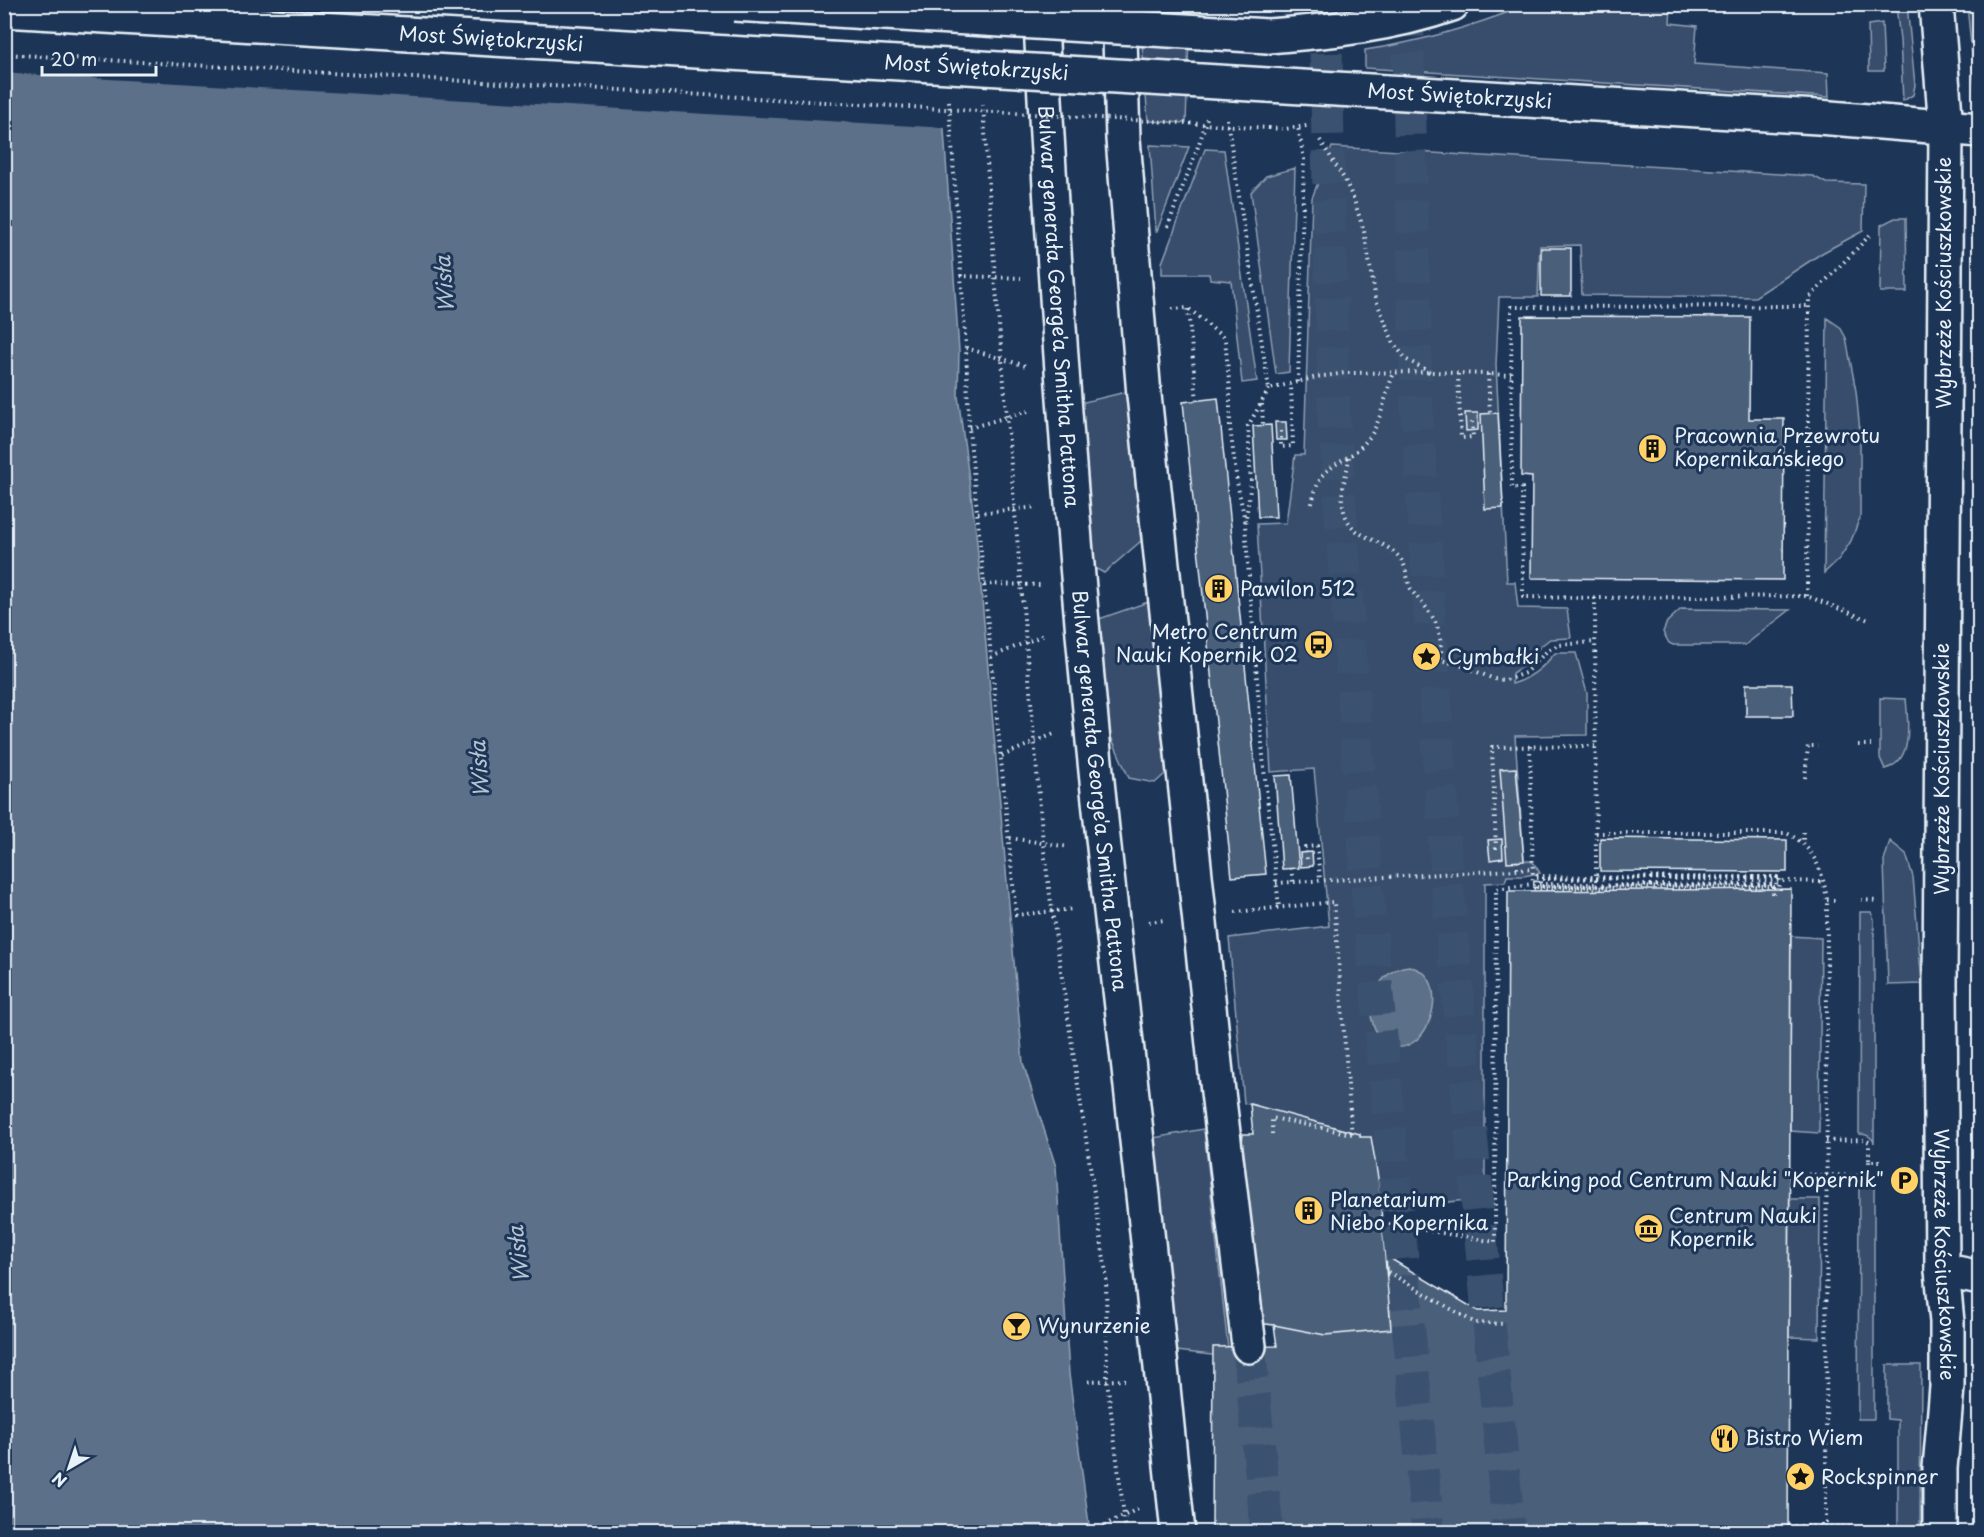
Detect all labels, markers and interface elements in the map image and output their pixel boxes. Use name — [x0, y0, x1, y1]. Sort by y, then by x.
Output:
street label: Most Świętokrzyski — [398, 17, 584, 58]
scale bar — [42, 39, 156, 77]
text: 20 m — [51, 45, 97, 72]
street label: Most Świętokrzyski — [883, 46, 1069, 87]
street label: Most Świętokrzyski — [1367, 75, 1553, 115]
street label: Bulwar generała George'a Smitha Pattona — [1031, 104, 1088, 509]
street label: Wybrzeże Kościuszkowskie — [1928, 157, 1958, 409]
water label: Wisła — [425, 254, 461, 314]
place label: Pracownia Przewrotu Kopernikańskiego — [1674, 420, 1880, 473]
building icon: Pracownia Przewrotu Kopernikańskiego — [1637, 432, 1669, 464]
building icon: Pawilon 512 — [1203, 573, 1235, 605]
place label: Pawilon 512 — [1240, 573, 1356, 603]
street label: Bulwar generała George'a Smitha Pattona — [1065, 589, 1136, 993]
place label: Metro Centrum Nauki Kopernik 02 — [1116, 616, 1298, 669]
bus stop icon: Metro Centrum Nauki Kopernik 02 — [1303, 628, 1335, 660]
place icon: Cymbałki — [1410, 641, 1442, 673]
place label: Cymbałki — [1447, 641, 1539, 671]
street label: Wybrzeże Kościuszkowskie — [1926, 643, 1956, 895]
water label: Wisła — [460, 739, 496, 799]
street label: Wybrzeże Kościuszkowskie — [1927, 1128, 1963, 1381]
place label: Parking pod Centrum Nauki "Kopernik" — [1506, 1164, 1884, 1194]
parking icon: Parking pod Centrum Nauki "Kopernik" — [1889, 1164, 1921, 1196]
place label: Planetarium Niebo Kopernika — [1330, 1184, 1489, 1237]
building icon: Planetarium Niebo Kopernika — [1293, 1195, 1325, 1227]
place label: Centrum Nauki Kopernik — [1669, 1200, 1817, 1253]
museum icon: Centrum Nauki Kopernik — [1632, 1212, 1664, 1244]
water label: Wisła — [498, 1223, 536, 1284]
bar icon: Wynurzenie — [1001, 1310, 1033, 1342]
place label: Wynurzenie — [1038, 1310, 1151, 1340]
restaurant icon: Bistro Wiem — [1708, 1422, 1740, 1454]
place label: Bistro Wiem — [1745, 1422, 1864, 1452]
north arrow — [39, 1438, 99, 1498]
place icon: Rockspinner — [1784, 1461, 1816, 1493]
place label: Rockspinner — [1821, 1461, 1939, 1491]
text: N — [46, 1467, 71, 1494]

